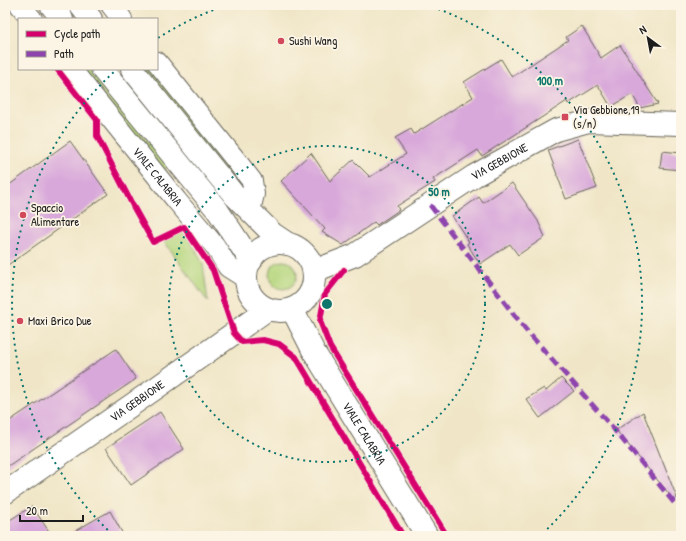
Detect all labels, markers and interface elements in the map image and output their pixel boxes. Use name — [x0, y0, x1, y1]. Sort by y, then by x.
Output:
legend — [18, 18, 158, 70]
north arrow — [628, 18, 668, 58]
text: N — [637, 22, 649, 37]
text: Cycle path — [54, 25, 100, 42]
place label: Sushi Wang — [289, 32, 337, 49]
marker: Sushi Wang — [276, 36, 286, 46]
text: Path — [54, 45, 74, 62]
text: 100 m — [537, 72, 563, 89]
place label: Via Gebbione,19 (s/n) — [573, 101, 640, 132]
marker: Via Gebbione,19 (s/n) — [560, 112, 570, 122]
street label: VIA GEBBIONE — [468, 138, 531, 184]
street label: VIALE CALABRIA — [129, 143, 187, 209]
text: 50 m — [428, 183, 450, 200]
place label: Spaccio Alimentare — [31, 199, 80, 230]
marker: Spaccio Alimentare — [18, 210, 28, 220]
centre of rings — [320, 297, 334, 311]
place label: Maxi Brico Due — [28, 312, 92, 329]
marker: Maxi Brico Due — [15, 316, 25, 326]
street label: VIA GEBBIONE — [106, 375, 168, 426]
street label: VIALE CALABRIA — [339, 399, 390, 468]
scale bar — [20, 497, 83, 523]
text: 20 m — [26, 502, 48, 519]

